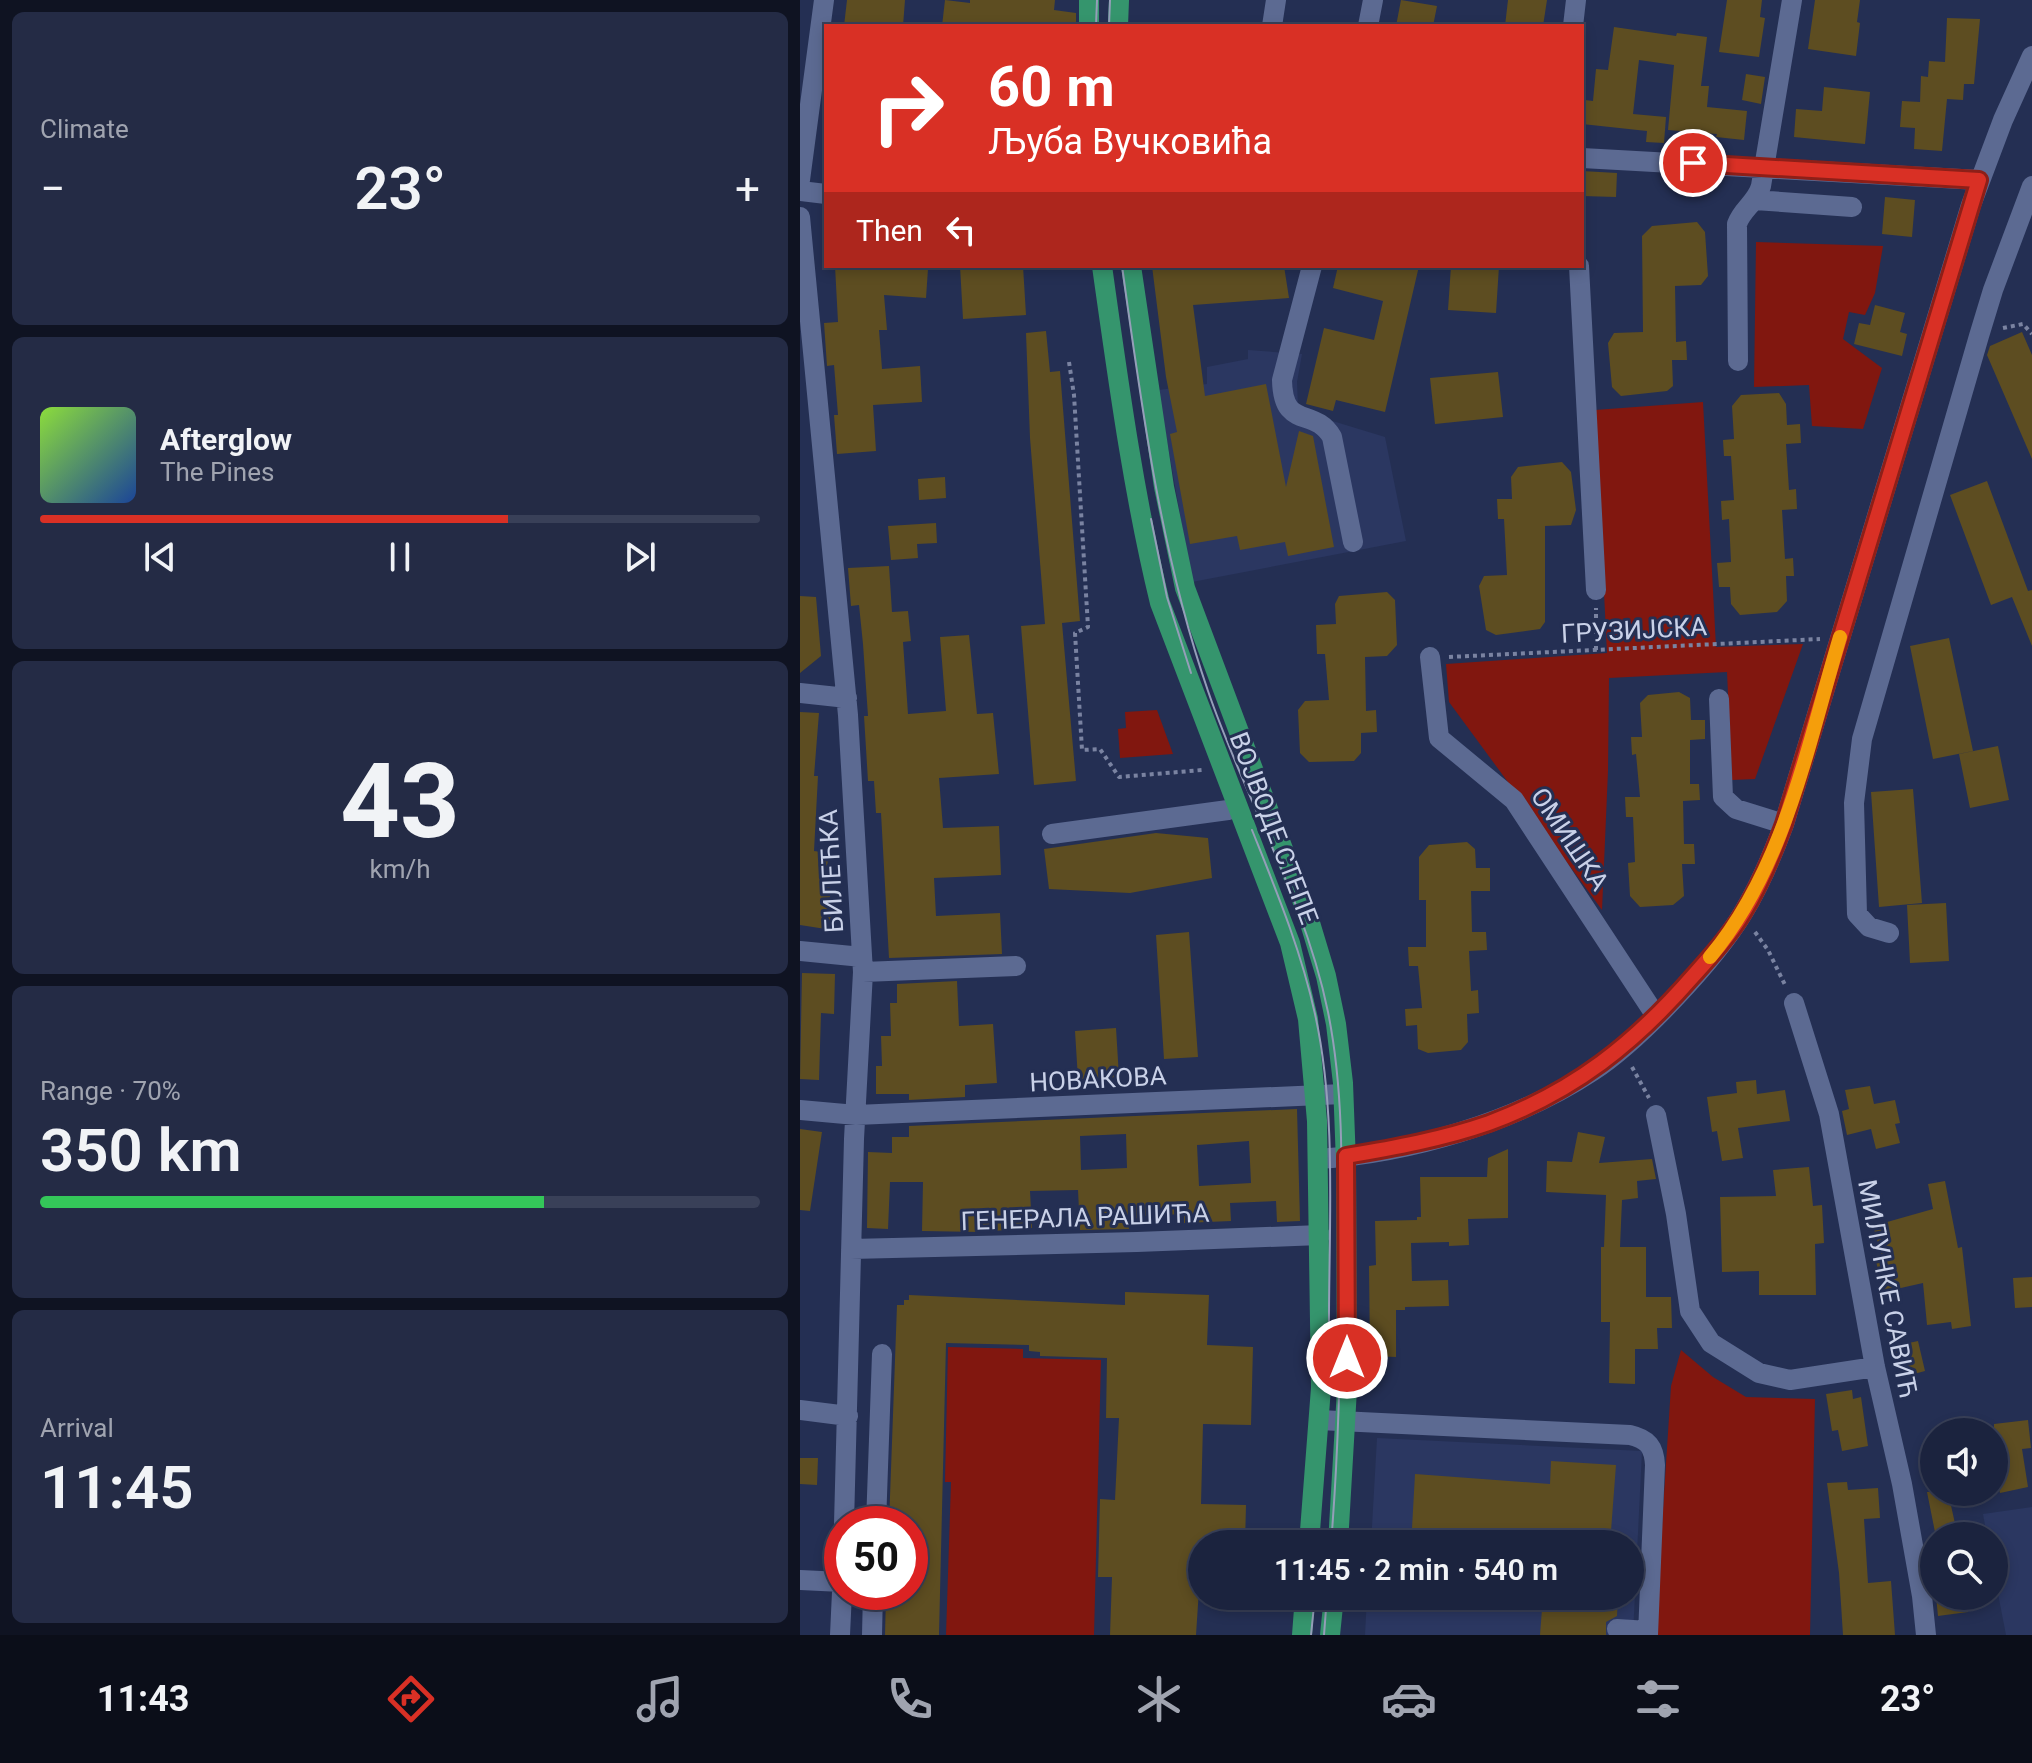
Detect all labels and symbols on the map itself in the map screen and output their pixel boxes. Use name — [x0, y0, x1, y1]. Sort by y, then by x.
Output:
pin — [1659, 129, 1727, 197]
street label: ГРУЗИЈСКА — [1560, 611, 1708, 649]
street label: ВОЈВОДЕ СТЕПЕ — [1224, 728, 1324, 928]
street label: ОМИШКА — [1525, 782, 1615, 896]
street label: БИЛЕЋКА — [813, 809, 849, 933]
street label: НОВАКОВА — [1029, 1060, 1167, 1098]
street label: МИЛУНКЕ САВИЋ — [1852, 1177, 1924, 1401]
street label: ГЕНЕРАЛА РАШИЋА — [960, 1198, 1210, 1236]
position arrow — [1305, 1316, 1389, 1400]
speed limit sign: 50 — [824, 1506, 928, 1610]

